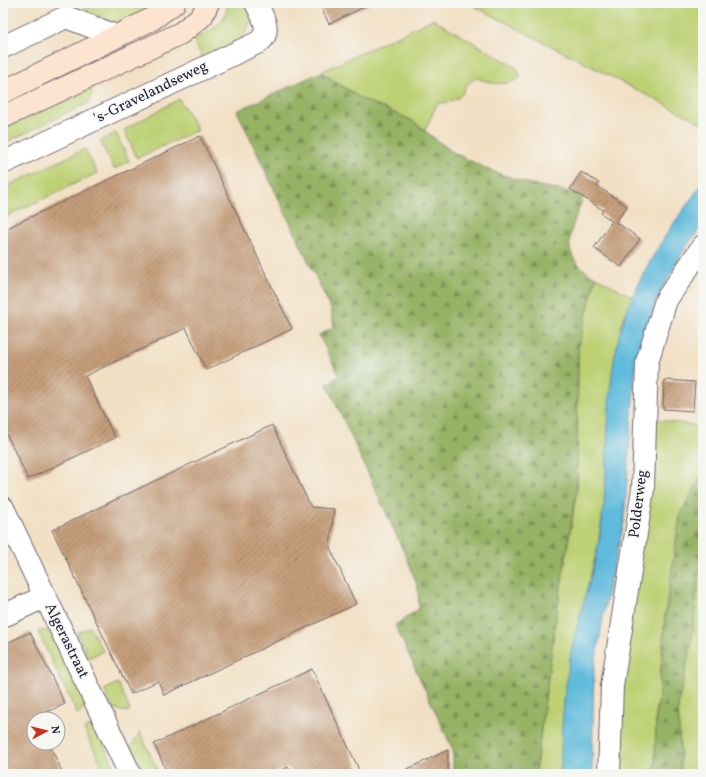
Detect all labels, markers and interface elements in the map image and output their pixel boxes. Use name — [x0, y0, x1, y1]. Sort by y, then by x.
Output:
street label: 's-Gravelandseweg — [91, 56, 212, 130]
street label: Polderweg — [624, 468, 654, 539]
street label: Algerastraat — [39, 600, 93, 682]
north arrow — [26, 711, 66, 751]
text: N — [47, 725, 62, 735]

